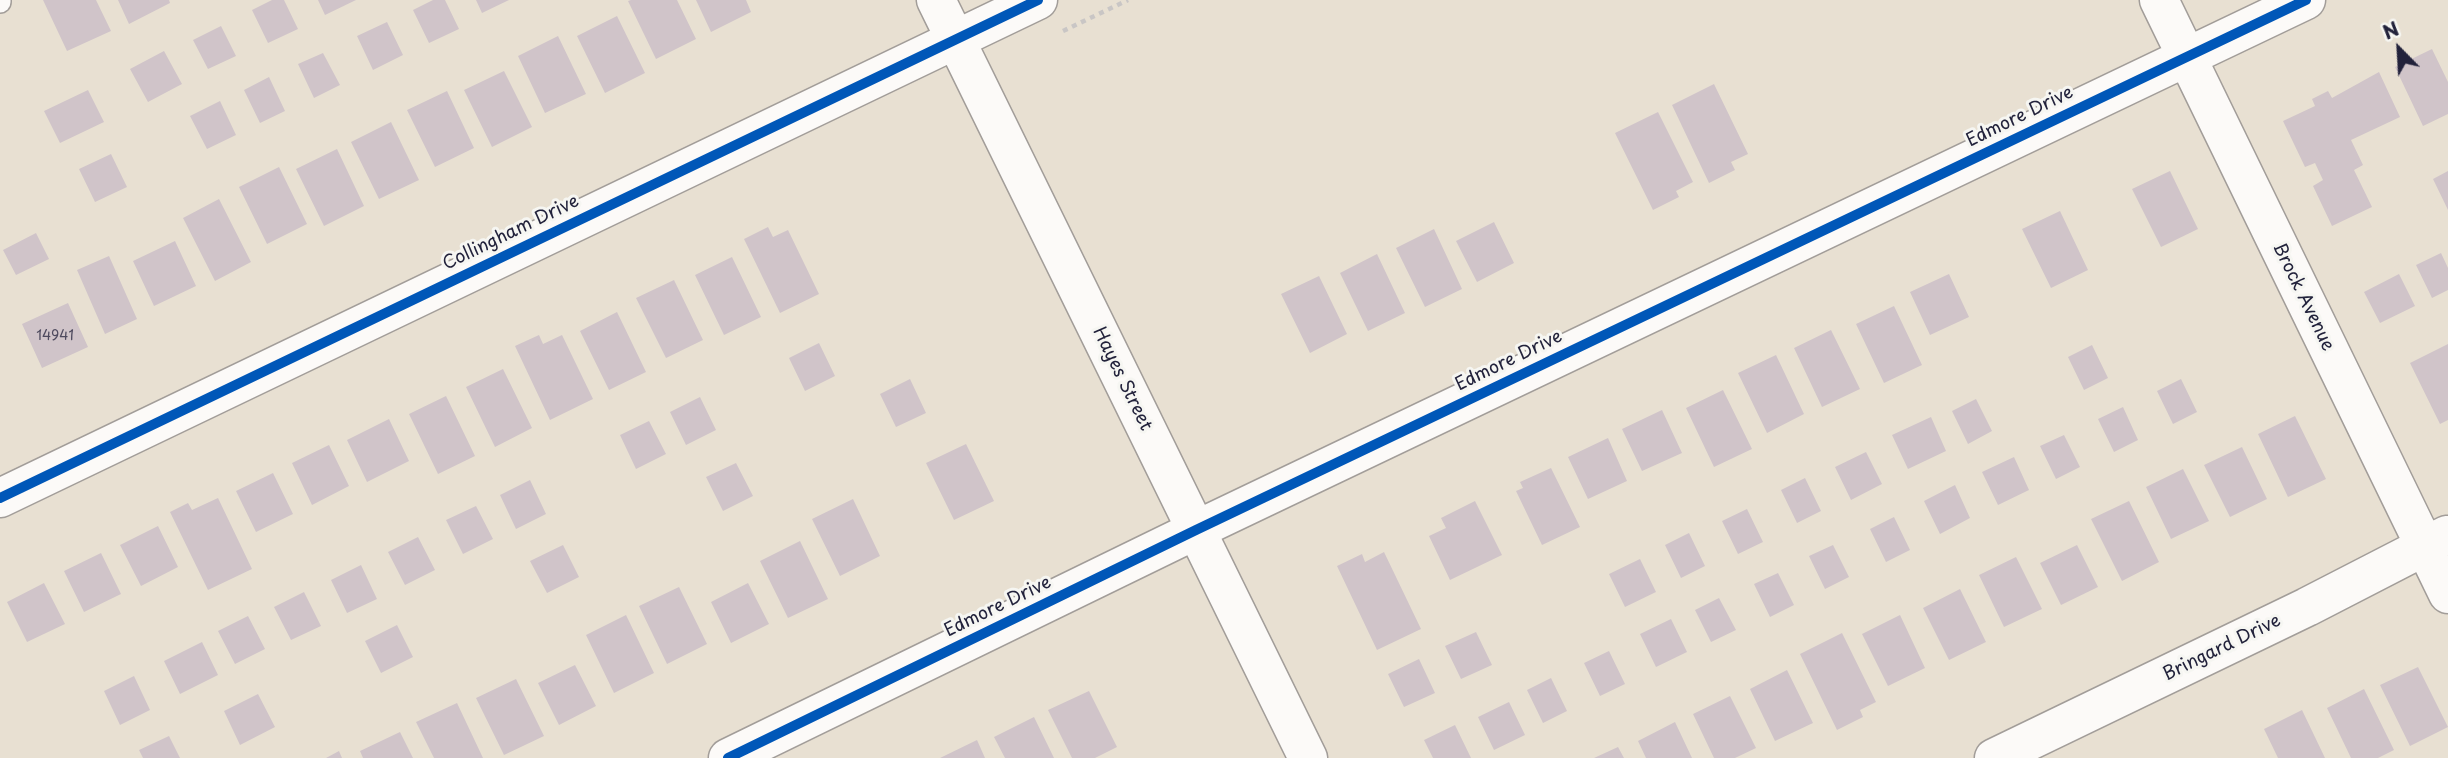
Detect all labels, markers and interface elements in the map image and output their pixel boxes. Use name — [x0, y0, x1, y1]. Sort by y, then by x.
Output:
north arrow — [2364, 14, 2434, 84]
text: N — [2378, 14, 2403, 46]
street label: Edmore Drive — [1963, 82, 2077, 152]
street label: Collingham Drive — [439, 191, 583, 275]
street label: Brock Avenue — [2267, 239, 2339, 355]
street label: Hayes Street — [1088, 324, 1156, 434]
street label: Edmore Drive — [1452, 326, 1566, 396]
house number: 14941 — [36, 328, 74, 344]
street label: Edmore Drive — [941, 572, 1055, 642]
street label: Bringard Drive — [2160, 610, 2284, 686]

